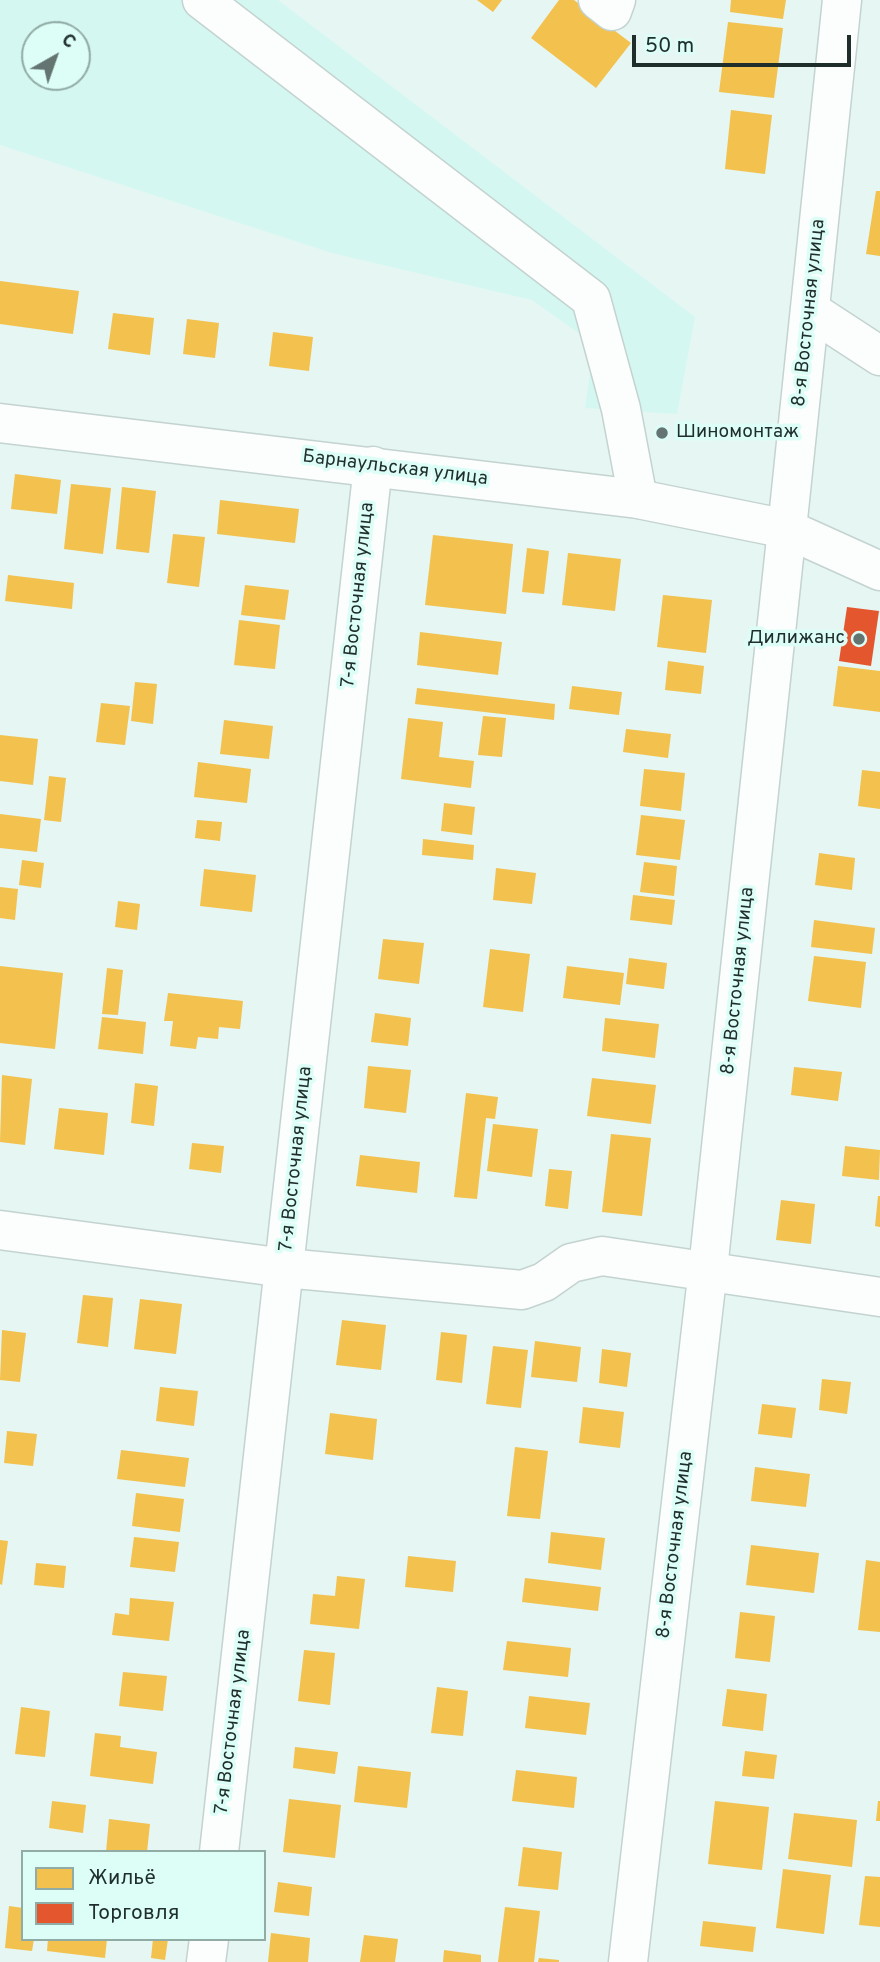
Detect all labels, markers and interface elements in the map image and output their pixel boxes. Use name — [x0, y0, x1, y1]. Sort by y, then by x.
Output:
north arrow — [21, 21, 91, 91]
scale bar — [635, 21, 854, 65]
text: С — [56, 28, 81, 55]
text: 50 m — [645, 33, 694, 60]
street label: 8-я Восточная улица — [789, 218, 831, 408]
place label: Шиномонтаж — [676, 422, 799, 444]
marker: Шиномонтаж — [654, 425, 670, 441]
street label: Барнаульская улица — [301, 446, 489, 492]
street label: 7-я Восточная улица — [338, 501, 380, 689]
place label: Дилижанс — [747, 628, 845, 650]
marker: Дилижанс — [851, 631, 867, 647]
street label: 8-я Восточная улица — [718, 886, 760, 1076]
street label: 7-я Восточная улица — [276, 1065, 318, 1253]
street label: 8-я Восточная улица — [653, 1450, 699, 1640]
street label: 7-я Восточная улица — [211, 1628, 257, 1816]
legend — [21, 1850, 266, 1941]
text: Жильё — [88, 1865, 156, 1892]
text: Торговля — [88, 1900, 179, 1927]

